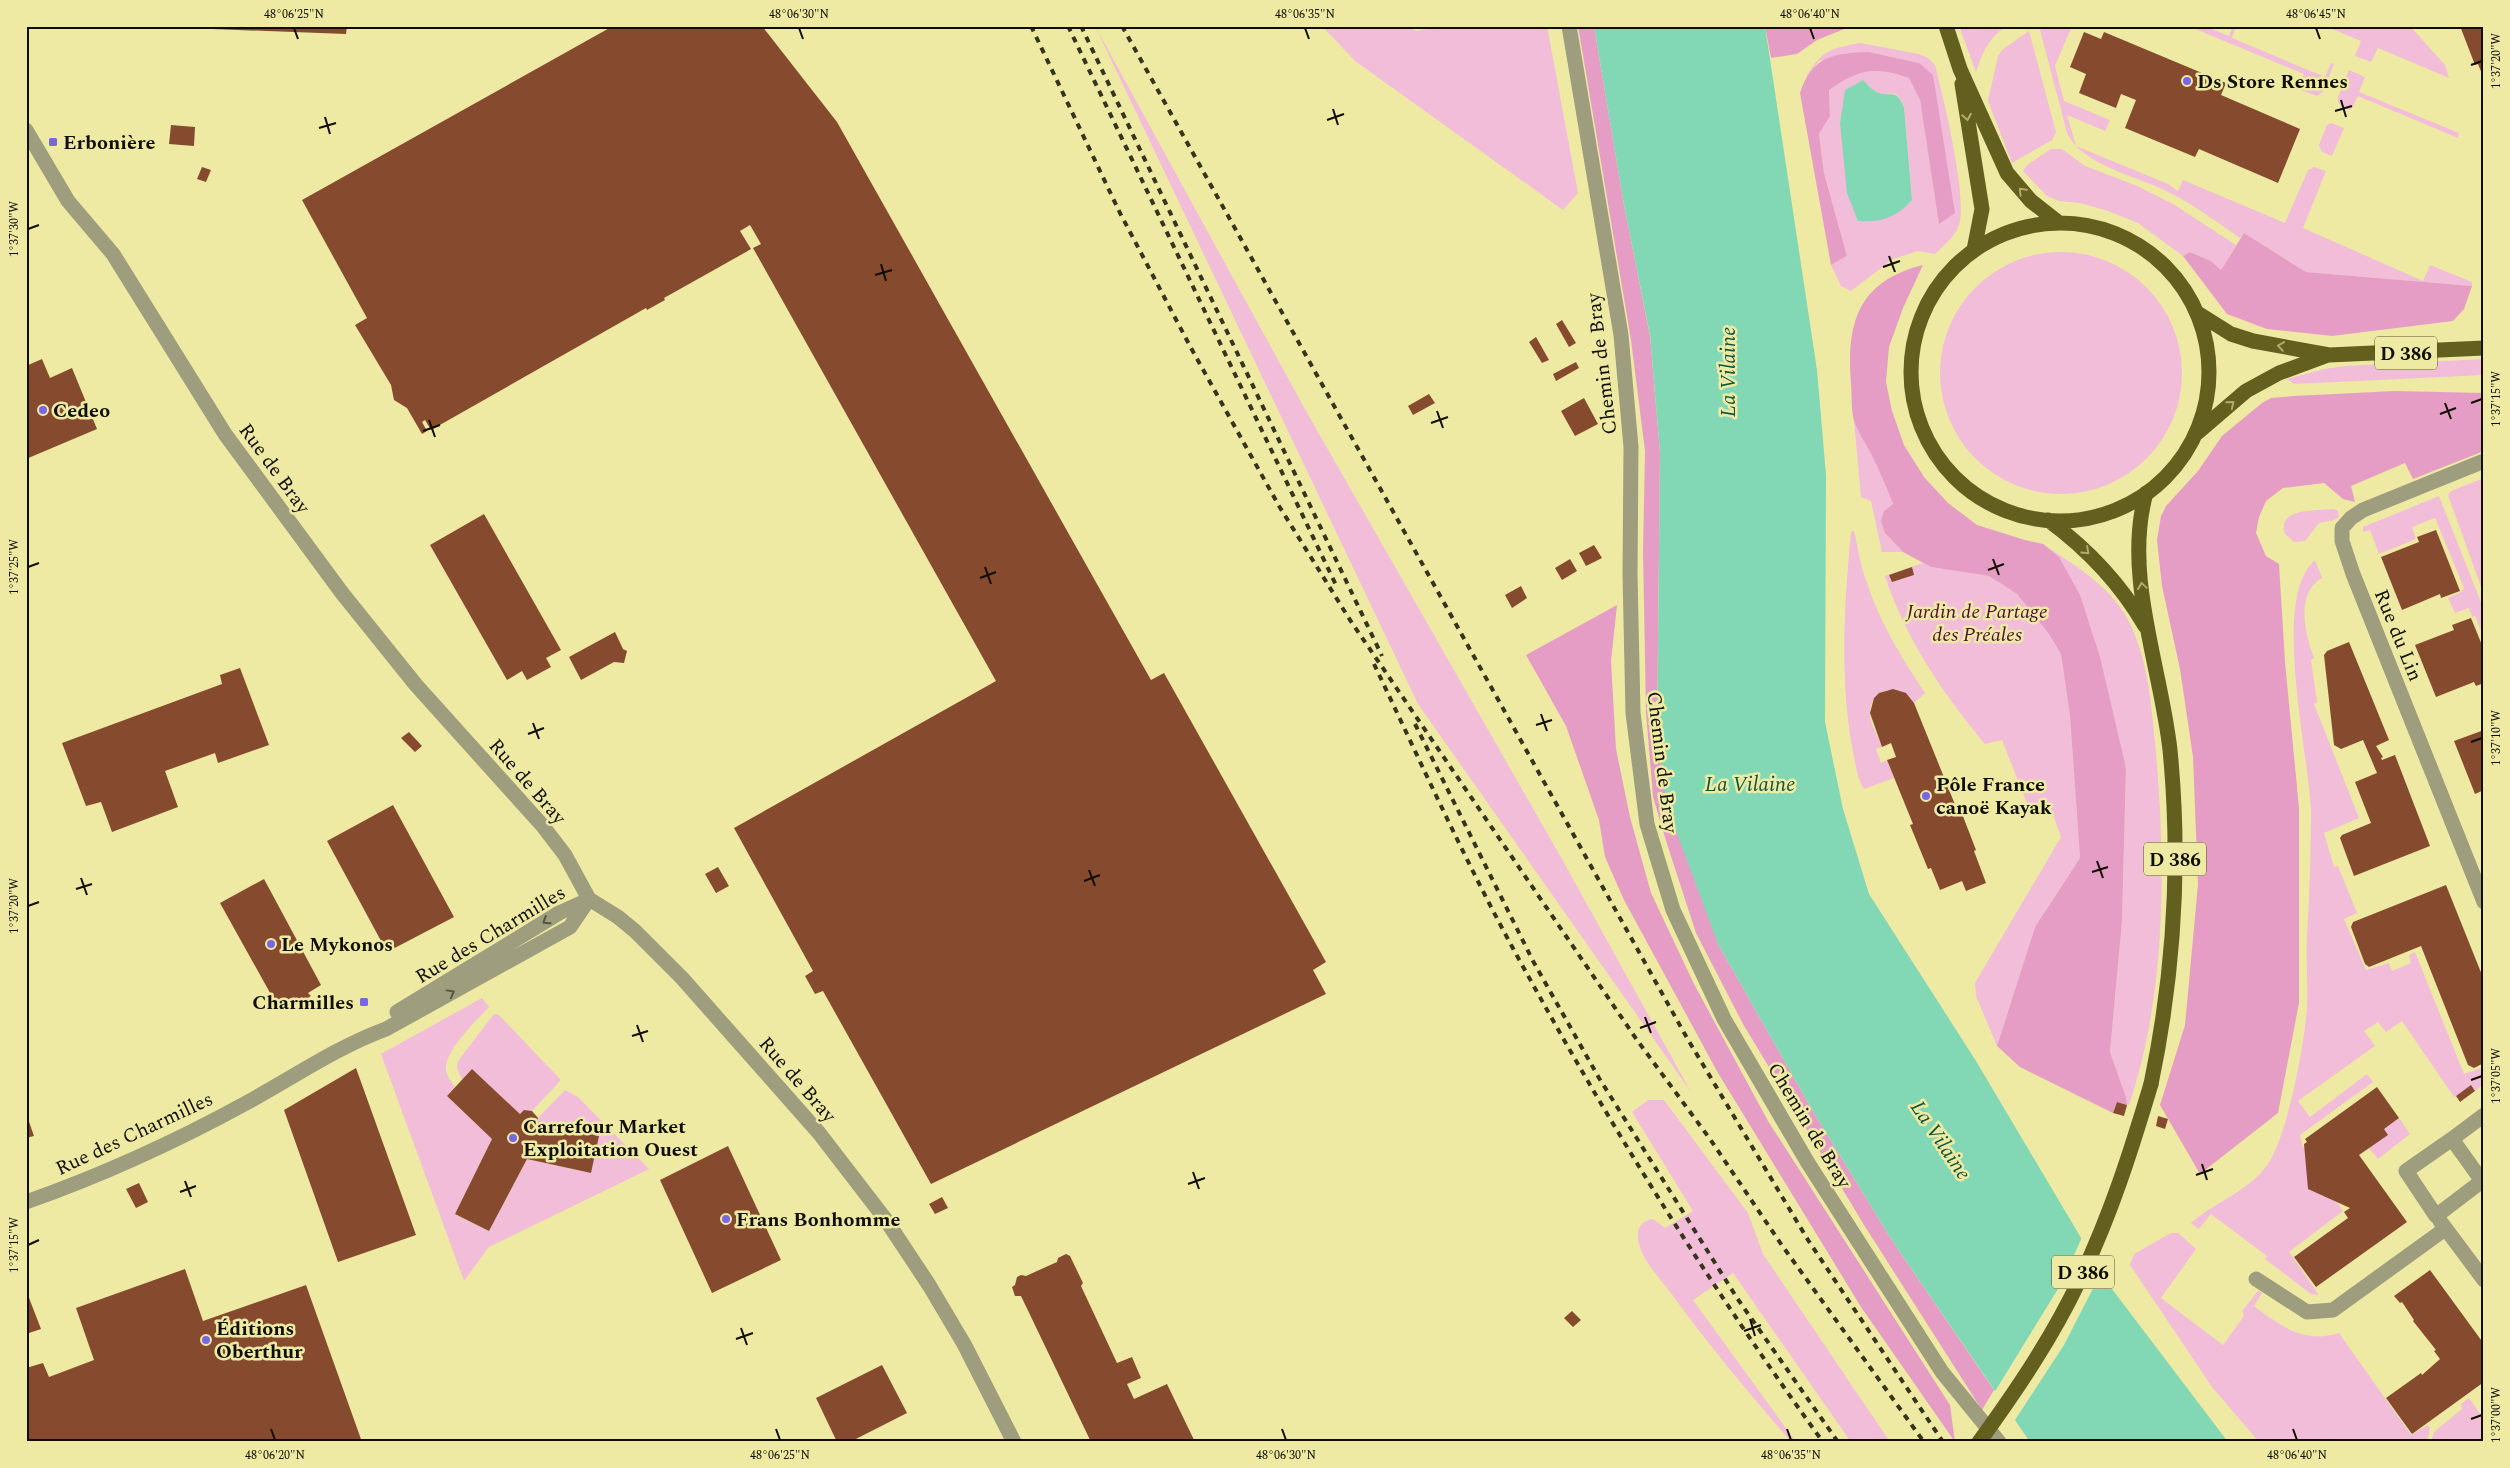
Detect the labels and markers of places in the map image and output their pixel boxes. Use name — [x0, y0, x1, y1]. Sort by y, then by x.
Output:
place label: Ds Store Rennes — [2197, 67, 2348, 97]
marker: Ds Store Rennes — [2181, 75, 2193, 87]
place label: Erbonière — [63, 128, 155, 158]
marker: Erbonière — [47, 136, 59, 148]
place label: Cedeo — [53, 396, 110, 426]
marker: Cedeo — [37, 404, 49, 416]
place label: Pôle France canoë Kayak — [1936, 770, 2052, 823]
marker: Pôle France canoë Kayak — [1920, 790, 1932, 802]
place label: Le Mykonos — [281, 930, 393, 960]
marker: Le Mykonos — [265, 938, 277, 950]
place label: Charmilles — [252, 988, 354, 1018]
marker: Charmilles — [358, 996, 370, 1008]
place label: Carrefour Market Exploitation Ouest — [523, 1112, 698, 1165]
marker: Carrefour Market Exploitation Ouest — [507, 1132, 519, 1144]
place label: Frans Bonhomme — [736, 1205, 900, 1235]
marker: Frans Bonhomme — [720, 1213, 732, 1225]
place label: Éditions Oberthur — [216, 1314, 303, 1367]
marker: Éditions Oberthur — [200, 1334, 212, 1346]

